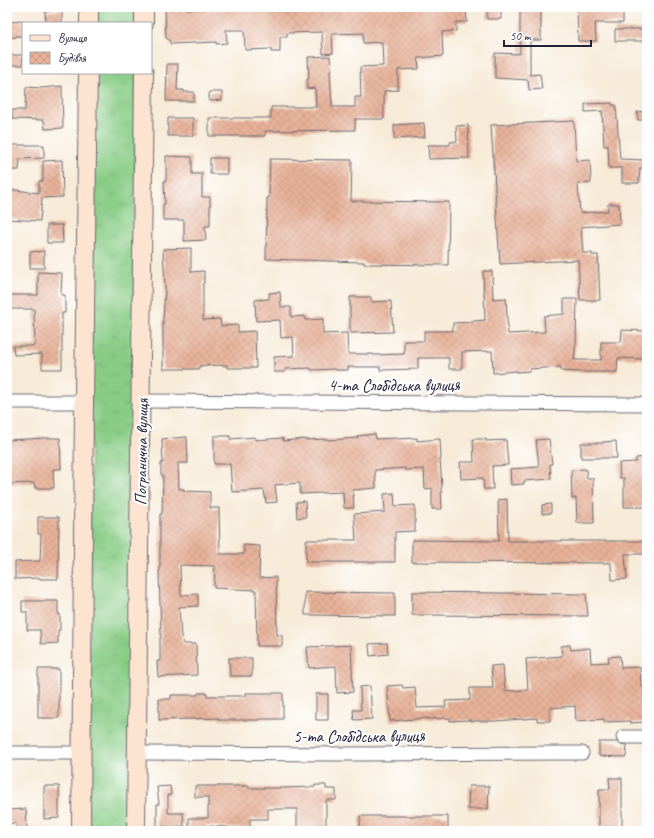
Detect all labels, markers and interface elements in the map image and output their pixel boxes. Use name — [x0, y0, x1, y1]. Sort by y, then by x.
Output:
legend — [22, 22, 152, 74]
scale bar — [504, 22, 591, 48]
text: 50 m — [510, 28, 532, 44]
text: Вулиця — [58, 30, 87, 46]
text: Будівля — [58, 50, 87, 66]
street label: 4-та Слобідська вулиця — [328, 375, 461, 396]
street label: Погранична вулиця — [130, 397, 153, 506]
street label: 5-та Слобідська вулиця — [293, 726, 426, 747]

